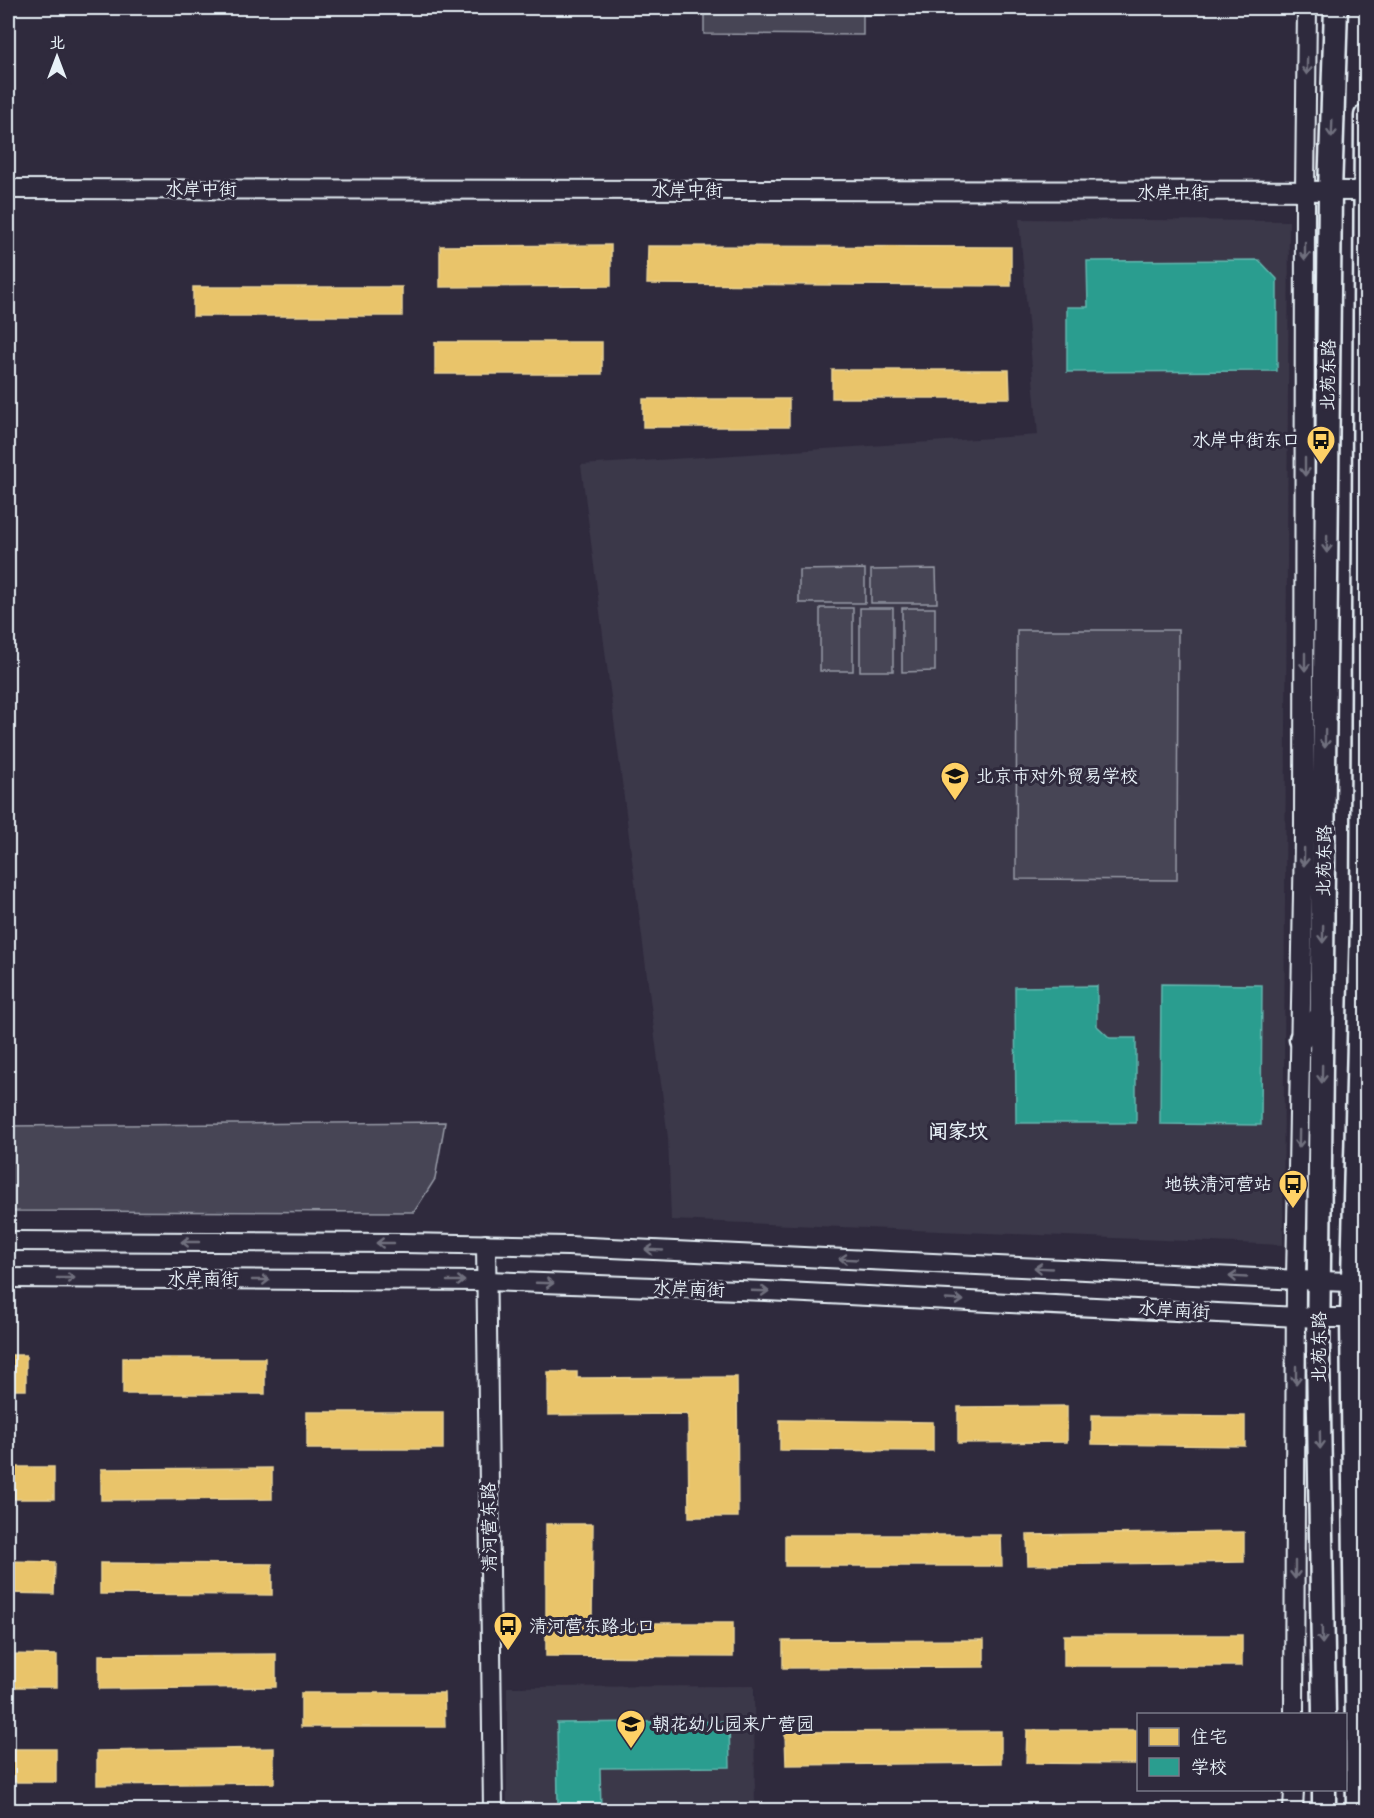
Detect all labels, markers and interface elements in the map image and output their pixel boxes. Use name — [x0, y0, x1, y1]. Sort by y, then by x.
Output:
north arrow — [27, 27, 87, 87]
text: 北 — [49, 33, 65, 56]
one-way arrow — [1301, 55, 1312, 75]
one-way arrow — [1326, 118, 1338, 138]
street label: 水岸中街 — [165, 179, 237, 204]
street label: 水岸中街 — [651, 180, 723, 205]
street label: 水岸中街 — [1137, 182, 1209, 207]
one-way arrow — [1299, 240, 1311, 260]
street label: 北苑东路 — [1317, 339, 1344, 411]
bus stop icon: 水岸中街东口 — [1305, 424, 1337, 466]
place label: 水岸中街东口 — [1192, 430, 1300, 455]
one-way arrow — [1299, 456, 1311, 476]
one-way arrow — [1321, 534, 1333, 554]
one-way arrow — [1299, 651, 1311, 671]
one-way arrow — [1319, 729, 1331, 749]
school or university icon: 北京市对外贸易学校 — [939, 760, 971, 802]
place label: 北京市对外贸易学校 — [976, 766, 1138, 791]
street label: 北苑东路 — [1313, 825, 1340, 897]
one-way arrow — [1298, 846, 1310, 866]
one-way arrow — [1317, 924, 1329, 944]
one-way arrow — [1316, 1063, 1327, 1083]
district label: 闻家坟 — [928, 1120, 988, 1148]
one-way arrow — [1293, 1129, 1305, 1149]
bus stop icon: 地铁清河营站 — [1277, 1168, 1309, 1210]
place label: 地铁清河营站 — [1164, 1174, 1272, 1199]
one-way arrow — [181, 1236, 201, 1248]
one-way arrow — [376, 1237, 396, 1249]
one-way arrow — [644, 1245, 664, 1256]
one-way arrow — [839, 1253, 859, 1264]
one-way arrow — [1034, 1262, 1054, 1273]
street label: 水岸南街 — [167, 1269, 239, 1294]
one-way arrow — [1229, 1271, 1249, 1282]
one-way arrow — [55, 1272, 75, 1284]
one-way arrow — [250, 1274, 270, 1286]
one-way arrow — [445, 1275, 465, 1287]
one-way arrow — [534, 1278, 554, 1289]
street label: 水岸南街 — [652, 1278, 725, 1305]
one-way arrow — [750, 1286, 770, 1297]
one-way arrow — [945, 1295, 965, 1306]
street label: 水岸南街 — [1137, 1298, 1210, 1327]
street label: 北苑东路 — [1309, 1311, 1334, 1383]
one-way arrow — [1290, 1364, 1302, 1384]
one-way arrow — [1314, 1429, 1325, 1449]
street label: 清河营东路 — [478, 1482, 505, 1572]
one-way arrow — [1289, 1559, 1301, 1579]
bus stop icon: 清河营东路北口 — [492, 1610, 524, 1652]
place label: 清河营东路北口 — [529, 1616, 655, 1641]
one-way arrow — [1317, 1624, 1328, 1644]
school or university icon: 朝花幼儿园来广营园 — [615, 1708, 647, 1750]
legend — [1137, 1713, 1347, 1791]
place label: 朝花幼儿园来广营园 — [652, 1714, 814, 1739]
text: 住宅 — [1191, 1727, 1227, 1752]
text: 学校 — [1191, 1757, 1227, 1782]

